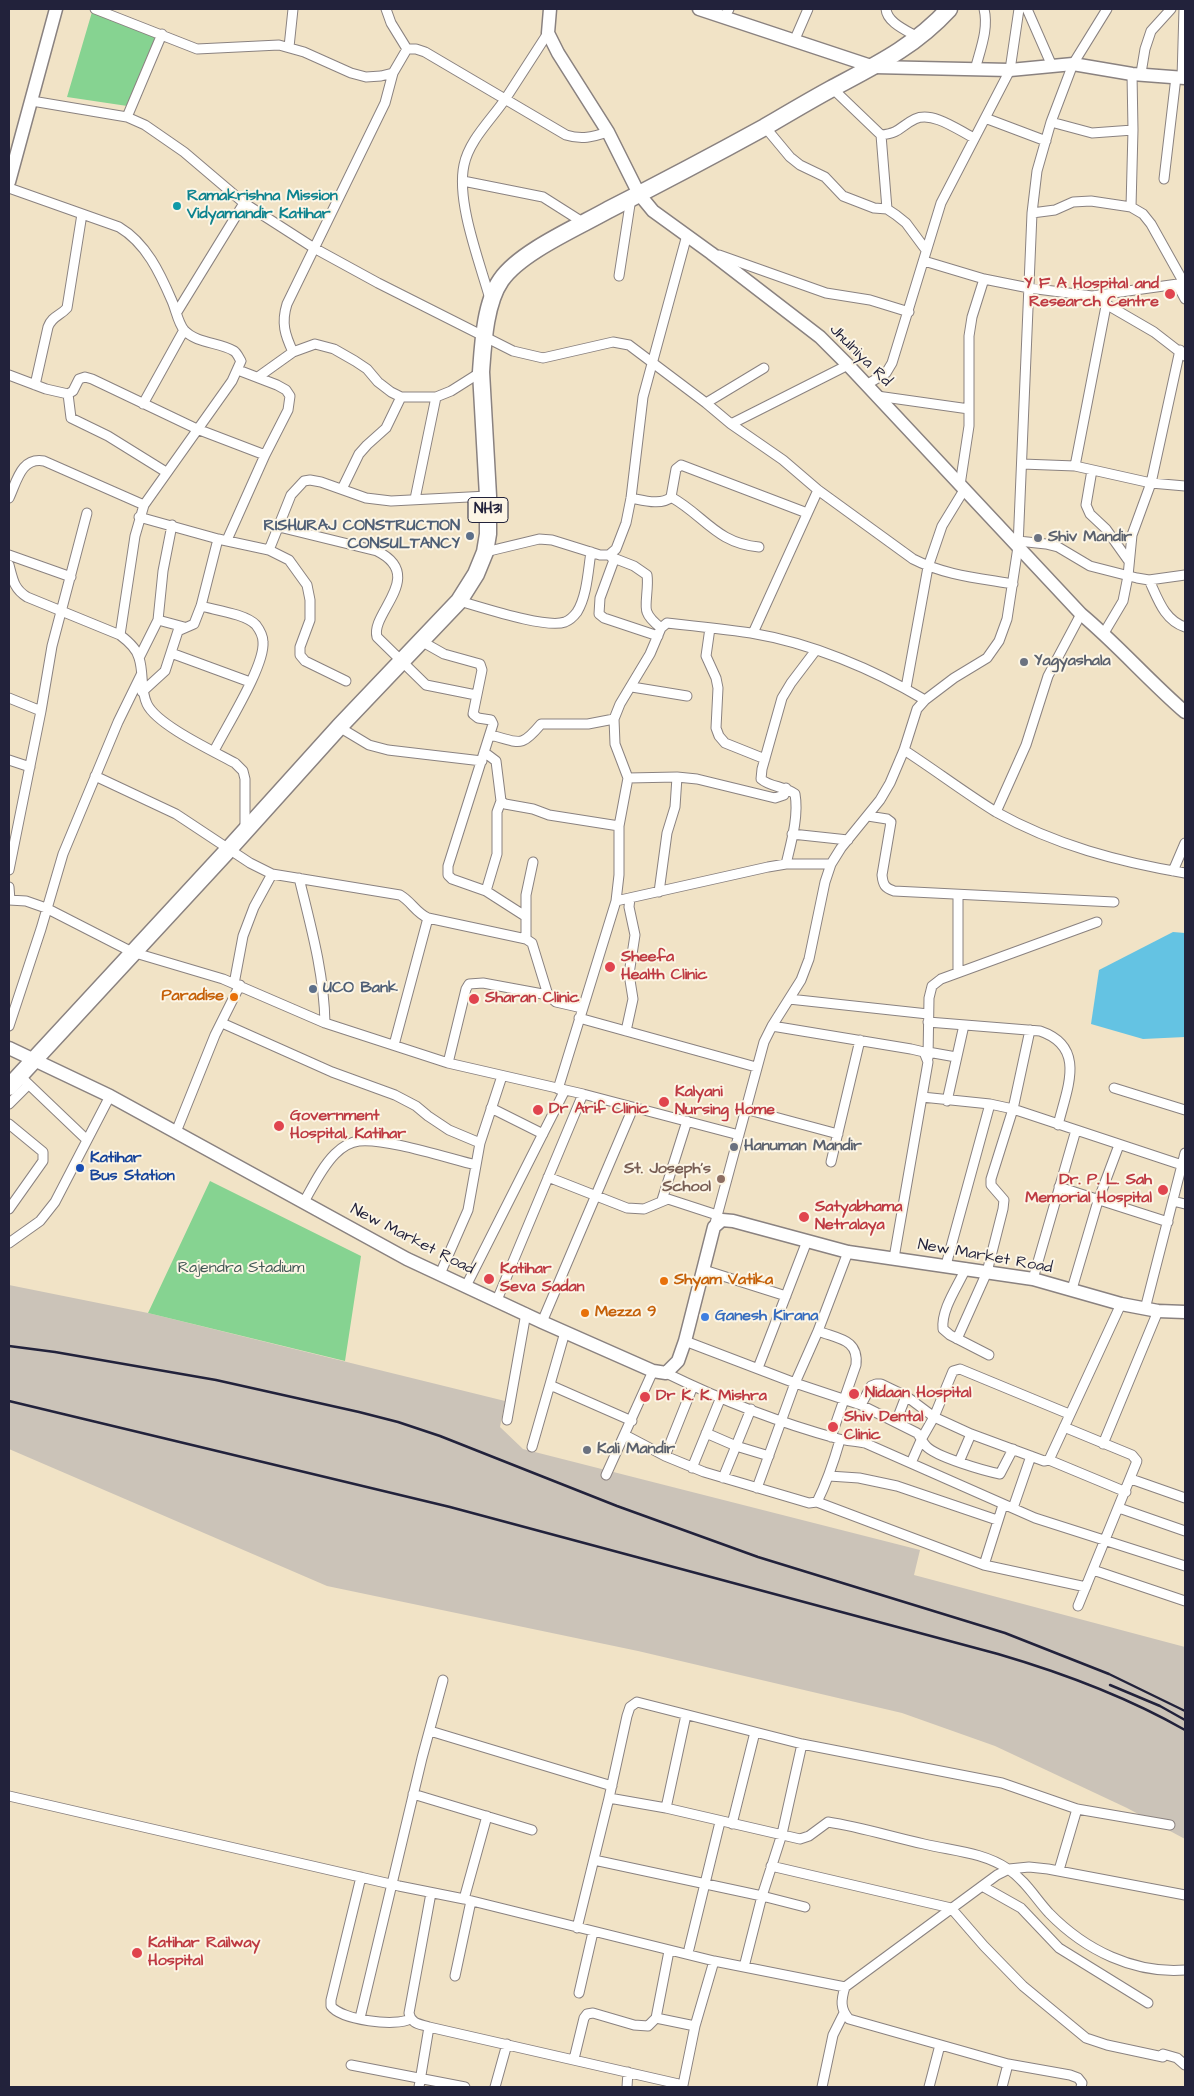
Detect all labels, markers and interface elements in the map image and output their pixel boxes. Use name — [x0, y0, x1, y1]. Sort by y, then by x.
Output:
place label: Ramakrishna Mission Vidyamandir Katihar — [187, 187, 338, 225]
marker: Ramakrishna Mission Vidyamandir Katihar — [171, 200, 183, 212]
place label: Y F A Hospital and Research Centre — [1024, 275, 1159, 313]
marker: Y F A Hospital and Research Centre — [1163, 287, 1177, 301]
street label: Jhulniya Rd — [825, 321, 895, 391]
road number: NH31 — [468, 498, 508, 522]
place label: RISHURAJ CONSTRUCTION CONSULTANCY — [264, 517, 460, 555]
place label: Shiv Mandir — [1048, 528, 1132, 548]
marker: RISHURAJ CONSTRUCTION CONSULTANCY — [464, 530, 476, 542]
marker: Shiv Mandir — [1032, 532, 1044, 544]
place label: Yagyashala — [1034, 652, 1111, 672]
marker: Yagyashala — [1018, 656, 1030, 668]
place label: Sheefa Health Clinic — [621, 948, 708, 986]
marker: Sheefa Health Clinic — [603, 960, 617, 974]
place label: UCO Bank — [323, 979, 398, 999]
marker: UCO Bank — [307, 983, 319, 995]
place label: Paradise — [161, 987, 224, 1007]
place label: Sharan Clinic — [485, 989, 580, 1009]
marker: Paradise — [228, 991, 240, 1003]
marker: Sharan Clinic — [467, 992, 481, 1006]
place label: Kalyani Nursing Home — [675, 1083, 775, 1121]
marker: Kalyani Nursing Home — [657, 1095, 671, 1109]
place label: Dr Arif Clinic — [549, 1100, 649, 1120]
marker: Dr Arif Clinic — [531, 1103, 545, 1117]
place label: Government Hospital, Katihar — [290, 1107, 406, 1145]
marker: Government Hospital, Katihar — [272, 1119, 286, 1133]
place label: Hanuman Mandir — [744, 1137, 862, 1157]
marker: Hanuman Mandir — [728, 1141, 740, 1153]
place label: Katihar Bus Station — [90, 1149, 175, 1187]
place label: St. Joseph's School — [624, 1160, 711, 1198]
marker: Katihar Bus Station — [74, 1162, 86, 1174]
place label: Dr. P. L. Sah Memorial Hospital — [1025, 1171, 1152, 1209]
marker: St. Joseph's School — [715, 1173, 727, 1185]
marker: Dr. P. L. Sah Memorial Hospital — [1156, 1183, 1170, 1197]
place label: Satyabhama Netralaya — [815, 1198, 902, 1236]
street label: New Market Road — [347, 1200, 477, 1280]
marker: Satyabhama Netralaya — [797, 1210, 811, 1224]
street label: New Market Road — [916, 1236, 1054, 1278]
park label: Rajendra Stadium — [178, 1259, 304, 1279]
place label: Katihar Seva Sadan — [500, 1260, 585, 1298]
place label: Shyam Vatika — [674, 1271, 773, 1291]
marker: Katihar Seva Sadan — [482, 1272, 496, 1286]
marker: Shyam Vatika — [658, 1275, 670, 1287]
place label: Mezza 9 — [595, 1303, 656, 1323]
marker: Mezza 9 — [579, 1307, 591, 1319]
place label: Ganesh Kirana — [715, 1307, 818, 1327]
marker: Ganesh Kirana — [699, 1311, 711, 1323]
place label: Nidaan Hospital — [865, 1384, 972, 1404]
place label: Dr K. K. Mishra — [656, 1387, 767, 1407]
marker: Nidaan Hospital — [847, 1387, 861, 1401]
marker: Dr K. K. Mishra — [638, 1390, 652, 1404]
place label: Shiv Dental Clinic — [844, 1408, 923, 1446]
marker: Shiv Dental Clinic — [826, 1420, 840, 1434]
place label: Kali Mandir — [597, 1440, 675, 1460]
marker: Kali Mandir — [581, 1444, 593, 1456]
place label: Katihar Railway Hospital — [148, 1934, 260, 1972]
marker: Katihar Railway Hospital — [130, 1946, 144, 1960]

